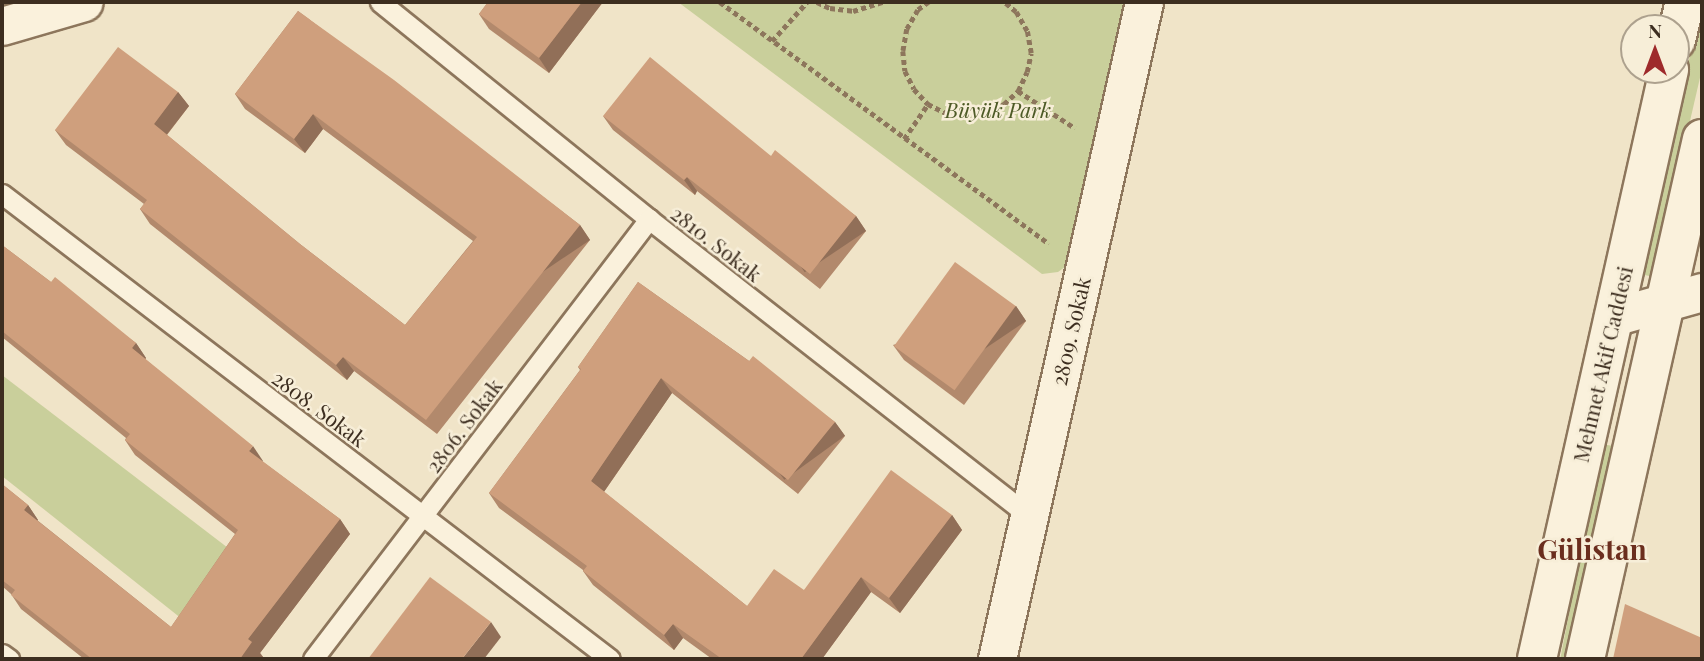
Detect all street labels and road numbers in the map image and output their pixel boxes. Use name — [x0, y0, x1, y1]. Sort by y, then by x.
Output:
street label: 2810. Sokak — [667, 200, 767, 286]
street label: Mehmet Akif Caddesi — [1567, 263, 1637, 465]
street label: 2809. Sokak — [1045, 274, 1095, 388]
street label: 2808. Sokak — [268, 365, 372, 451]
street label: 2806. Sokak — [420, 373, 506, 477]

